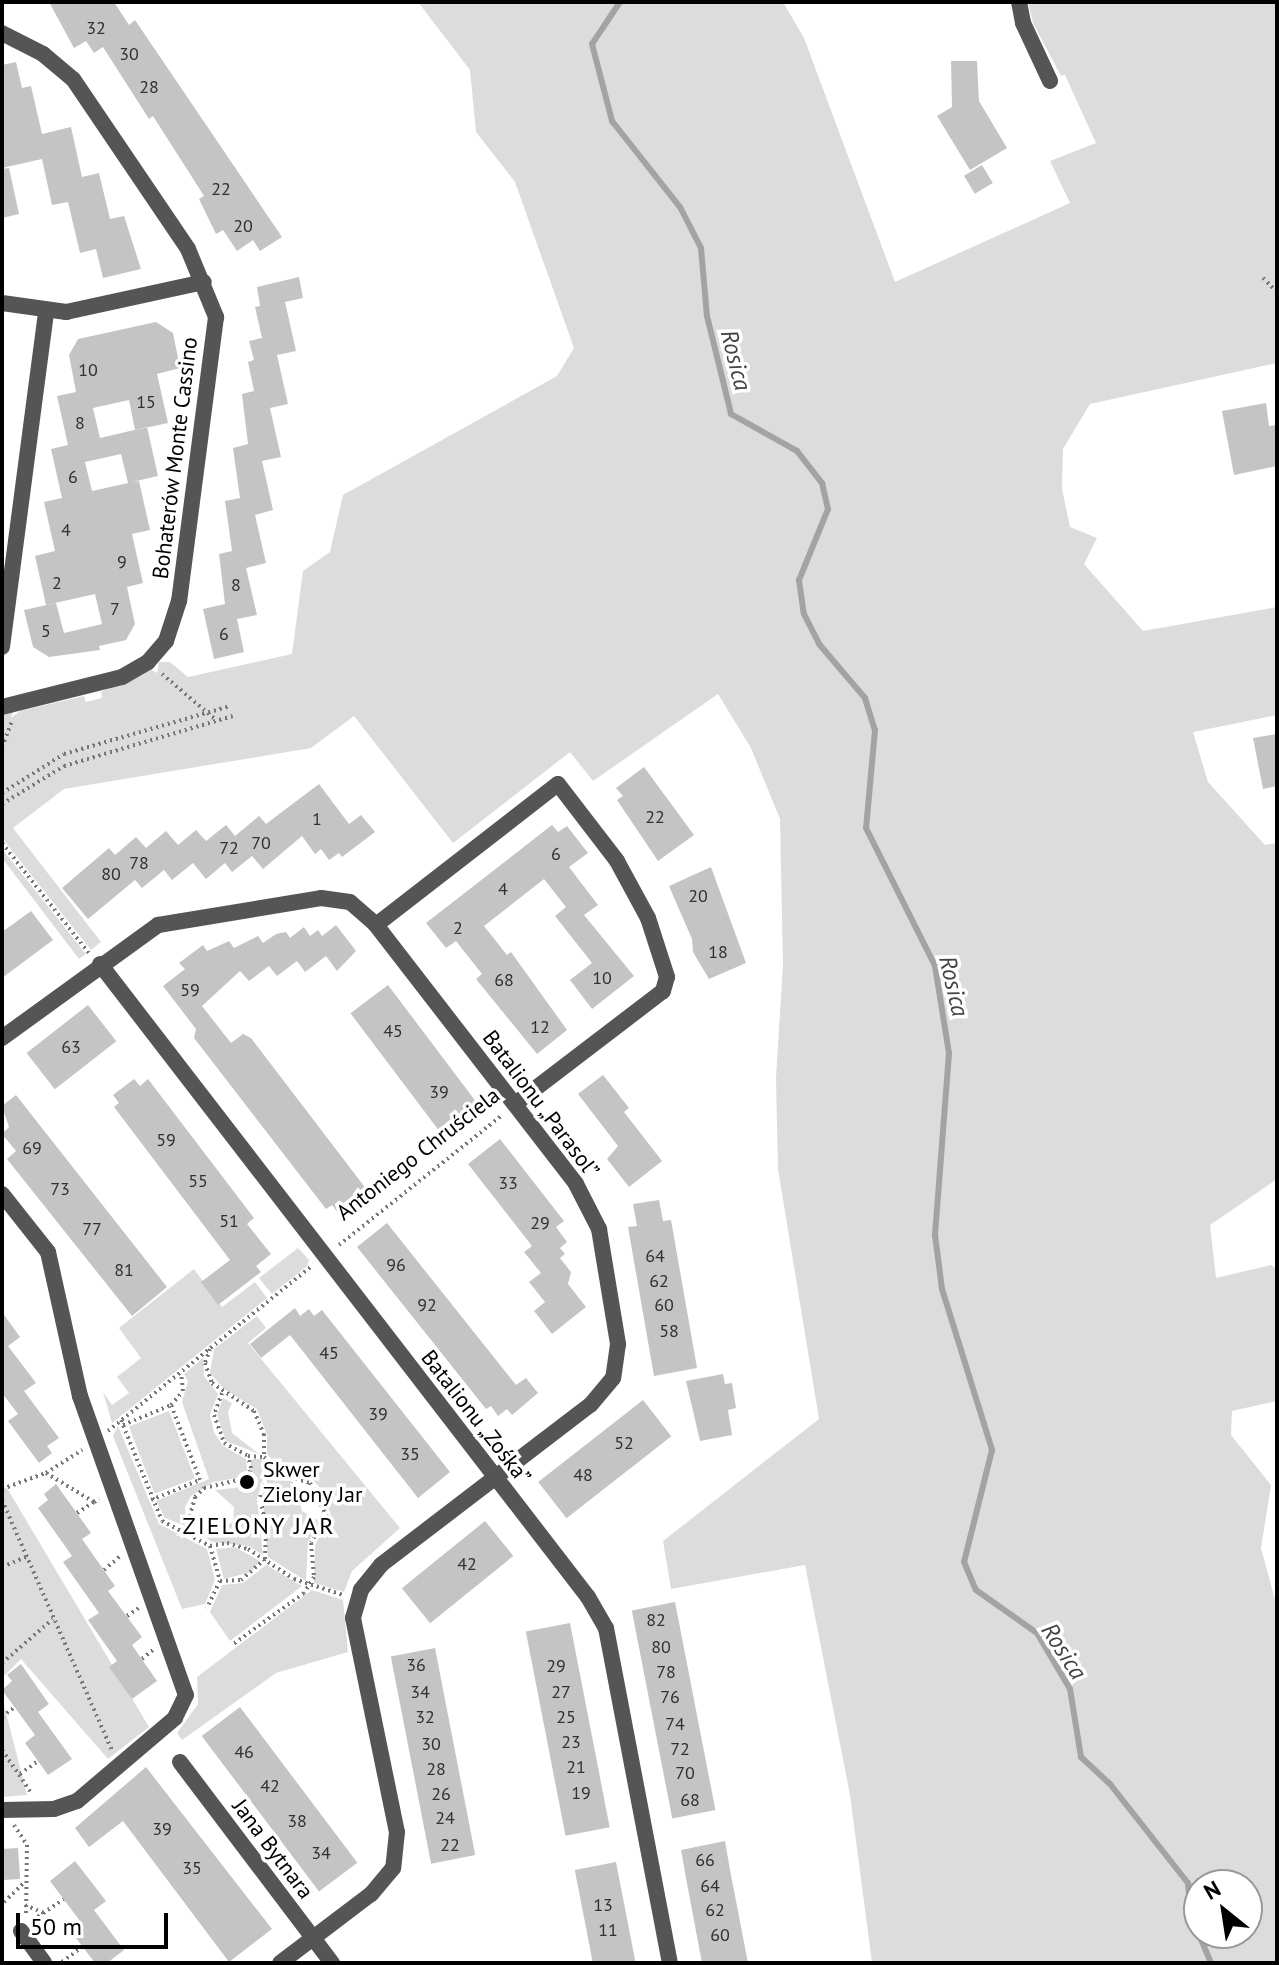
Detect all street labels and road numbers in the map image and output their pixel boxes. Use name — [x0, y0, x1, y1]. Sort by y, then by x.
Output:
street label: Bohaterów Monte Cassino — [147, 335, 203, 581]
street label: Batalionu „Parasol” — [477, 1024, 605, 1184]
street label: Antoniego Chruściela — [331, 1082, 505, 1226]
street label: Batalionu „Zośka” — [415, 1344, 537, 1490]
street label: Jana Bytnara — [227, 1794, 319, 1904]

